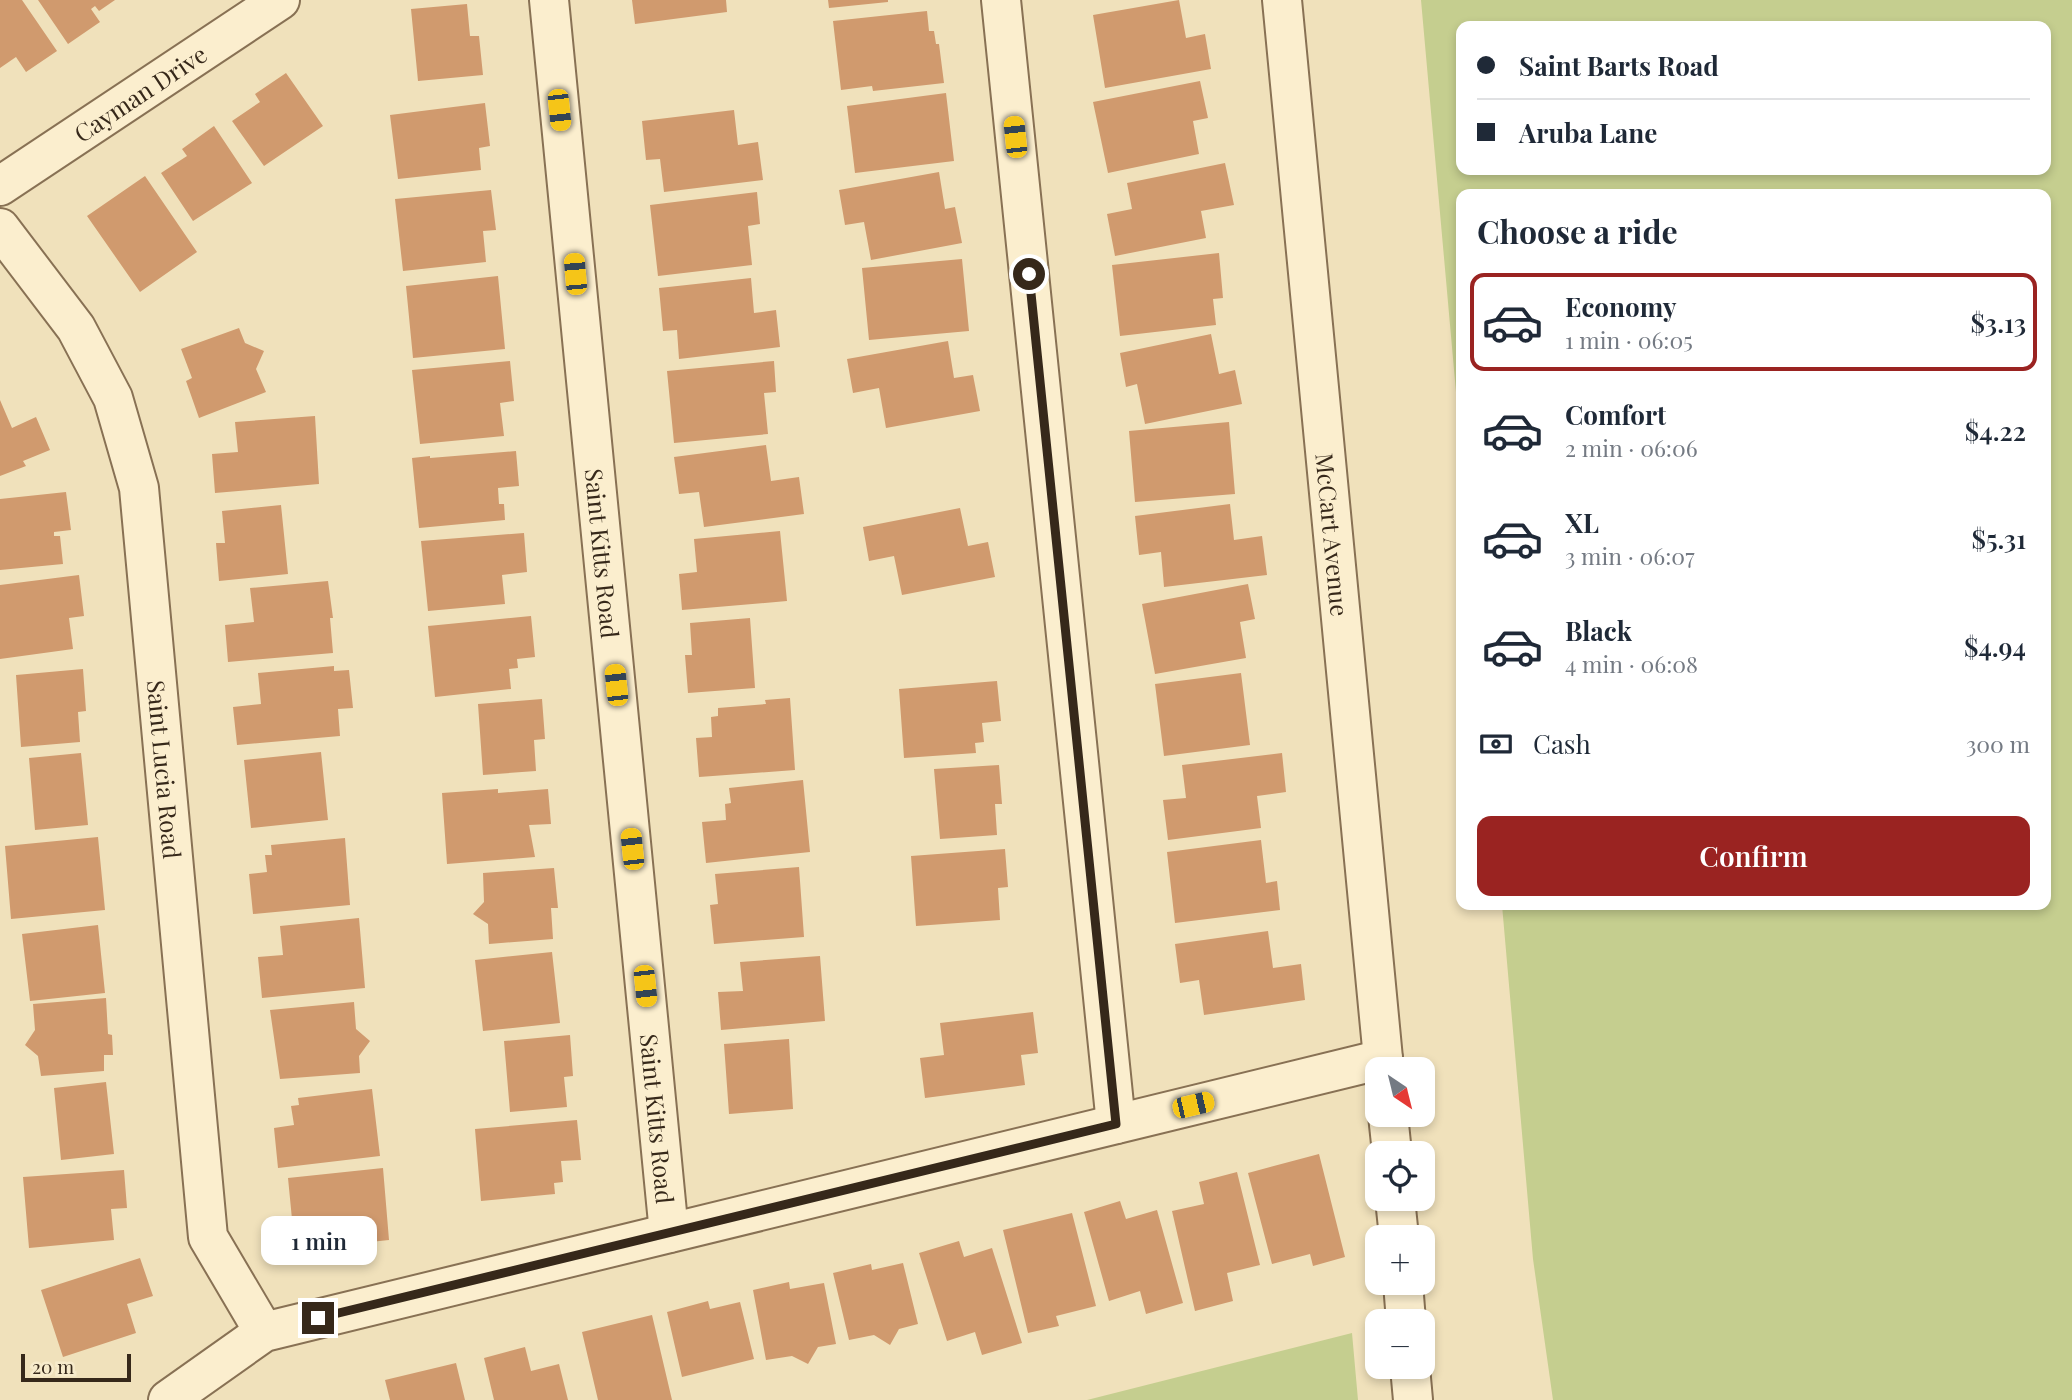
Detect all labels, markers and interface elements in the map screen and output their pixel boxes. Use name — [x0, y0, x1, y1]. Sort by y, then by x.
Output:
street label: Cayman Drive — [67, 37, 212, 149]
text: Saint Barts Road — [1519, 48, 1719, 83]
car — [547, 88, 572, 132]
car — [1003, 115, 1028, 159]
text: Aruba Lane — [1519, 115, 1657, 150]
text: Choose a ride — [1477, 209, 1678, 252]
car — [563, 252, 588, 296]
route start — [1013, 258, 1045, 290]
text: Economy — [1565, 289, 1676, 324]
icon: car — [1481, 291, 1544, 354]
text: $3.13 — [1971, 305, 2026, 340]
text: 1 min · 06:05 — [1565, 324, 1693, 355]
text: Comfort — [1565, 397, 1666, 432]
icon: car — [1481, 399, 1544, 462]
text: $4.22 — [1965, 413, 2026, 448]
text: 2 min · 06:06 — [1565, 432, 1698, 463]
street label: McCart Avenue — [1309, 452, 1357, 618]
street label: Saint Kitts Road — [579, 467, 627, 640]
text: XL — [1565, 505, 1599, 540]
icon: car — [1481, 507, 1544, 570]
text: $5.31 — [1971, 521, 2026, 556]
text: 3 min · 06:07 — [1565, 540, 1694, 571]
text: Black — [1565, 613, 1632, 648]
icon: car — [1481, 615, 1544, 678]
text: $4.94 — [1964, 629, 2026, 664]
text: 4 min · 06:08 — [1565, 648, 1698, 679]
car — [604, 663, 629, 707]
street label: Saint Lucia Road — [141, 679, 189, 860]
icon: cash — [1477, 725, 1515, 763]
text: Cash — [1533, 726, 1591, 761]
text: 300 m — [1966, 728, 2030, 759]
button: Confirm — [1477, 816, 2030, 896]
car — [620, 827, 645, 871]
car — [633, 964, 658, 1008]
street label: Saint Kitts Road — [634, 1032, 682, 1205]
north arrow — [1365, 1057, 1435, 1127]
map controls — [1365, 1057, 1435, 1379]
car — [1171, 1090, 1216, 1120]
button: locate — [1365, 1141, 1435, 1211]
callout: 1 min — [260, 1216, 376, 1266]
text: 1 min — [291, 1225, 347, 1256]
button: + — [1365, 1225, 1435, 1295]
route end — [302, 1302, 334, 1334]
button: − — [1365, 1309, 1435, 1379]
scale bar — [21, 1351, 131, 1383]
text: 20 m — [32, 1353, 74, 1379]

